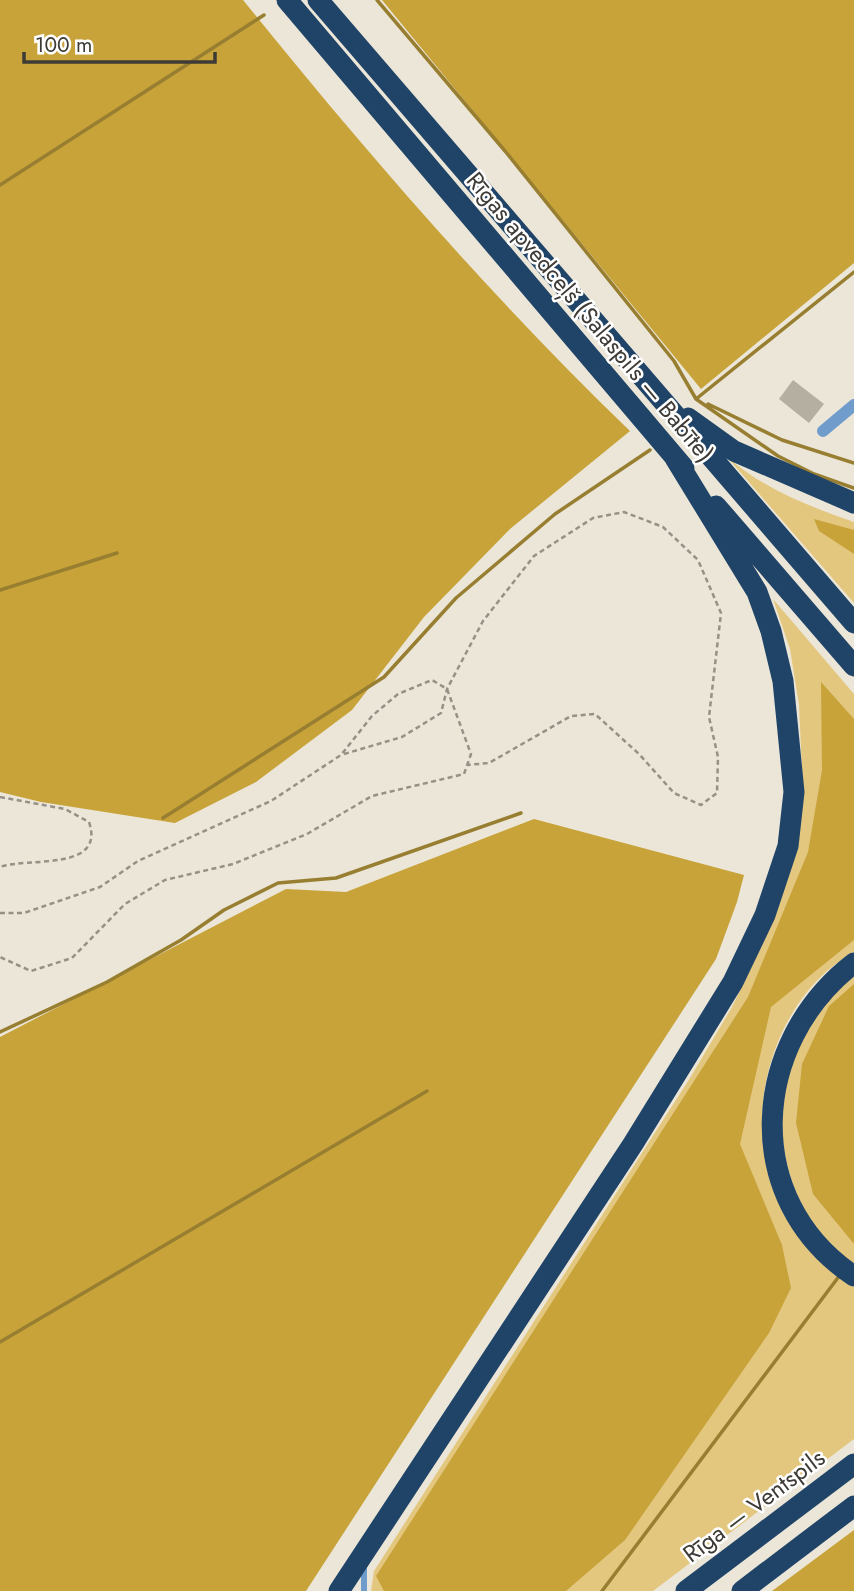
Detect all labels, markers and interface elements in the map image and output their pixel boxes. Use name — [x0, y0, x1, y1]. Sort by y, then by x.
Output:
scale bar — [24, 21, 215, 65]
text: 100 m — [35, 30, 92, 60]
street label: Rīgas apvedceļš (Salaspils — Babīte) — [458, 164, 722, 469]
street label: Rīga — Ventspils — [675, 1440, 832, 1571]

